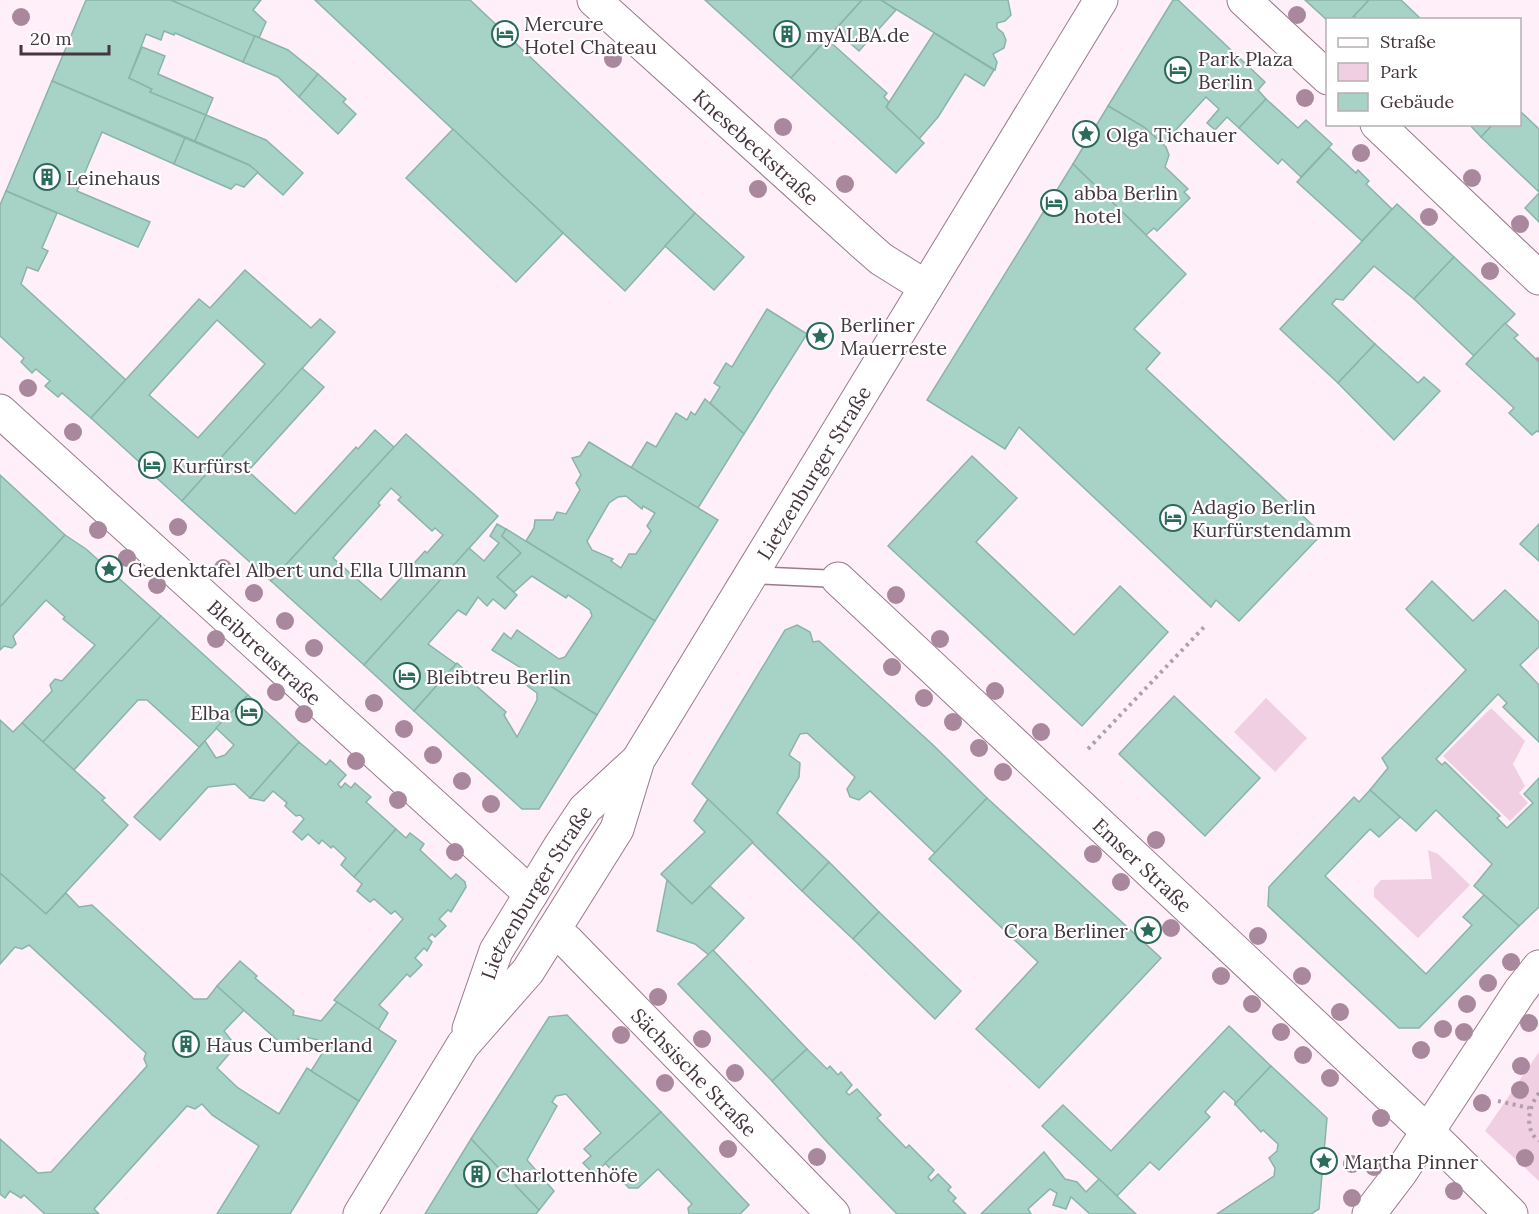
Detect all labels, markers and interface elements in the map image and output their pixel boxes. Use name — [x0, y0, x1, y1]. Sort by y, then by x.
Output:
place label: Mercure Hotel Chateau — [524, 11, 657, 59]
scale bar — [21, 18, 110, 56]
legend — [1326, 18, 1521, 126]
hotel icon: Mercure Hotel Chateau — [490, 19, 520, 49]
building icon: myALBA.de — [772, 19, 802, 49]
place label: myALBA.de — [806, 22, 910, 47]
text: 20 m — [30, 27, 72, 50]
text: Straße — [1380, 30, 1436, 53]
place label: Park Plaza Berlin — [1198, 46, 1293, 94]
hotel icon: Park Plaza Berlin — [1163, 55, 1193, 85]
text: Park — [1380, 60, 1418, 83]
street label: Knesebeckstraße — [688, 84, 825, 210]
text: Gebäude — [1380, 90, 1455, 113]
place icon: Olga Tichauer — [1071, 119, 1101, 149]
place label: Olga Tichauer — [1106, 122, 1237, 147]
building icon: Leinehaus — [32, 162, 62, 192]
place label: Leinehaus — [66, 165, 160, 190]
place label: abba Berlin hotel — [1074, 180, 1178, 228]
hotel icon: abba Berlin hotel — [1039, 188, 1069, 218]
place label: Berliner Mauerreste — [840, 312, 947, 360]
place icon: Berliner Mauerreste — [805, 321, 835, 351]
street label: Lietzenburger Straße — [751, 381, 876, 564]
hotel icon: Kurfürst — [137, 450, 167, 480]
place label: Kurfürst — [172, 453, 251, 478]
place label: Adagio Berlin Kurfürstendamm — [1191, 494, 1352, 542]
hotel icon: Adagio Berlin Kurfürstendamm — [1158, 503, 1188, 533]
place icon: Gedenktafel Albert und Ella Ullmann — [94, 554, 124, 584]
place label: Gedenktafel Albert und Ella Ullmann — [128, 557, 467, 582]
street label: Bleibtreustraße — [203, 594, 327, 710]
hotel icon: Bleibtreu Berlin — [392, 661, 422, 691]
place label: Bleibtreu Berlin — [426, 664, 571, 689]
hotel icon: Elba — [234, 697, 264, 727]
place label: Elba — [190, 700, 230, 725]
street label: Lietzenburger Straße — [475, 800, 597, 983]
street label: Emser Straße — [1088, 812, 1198, 917]
place icon: Cora Berliner — [1133, 915, 1163, 945]
place label: Cora Berliner — [1004, 918, 1128, 943]
street label: Sächsische Straße — [626, 1002, 763, 1141]
building icon: Haus Cumberland — [171, 1029, 201, 1059]
place label: Haus Cumberland — [206, 1032, 373, 1057]
place icon: Martha Pinner — [1309, 1146, 1339, 1176]
place label: Martha Pinner — [1344, 1149, 1479, 1174]
building icon: Charlottenhöfe — [462, 1159, 492, 1189]
place label: Charlottenhöfe — [496, 1162, 638, 1187]

